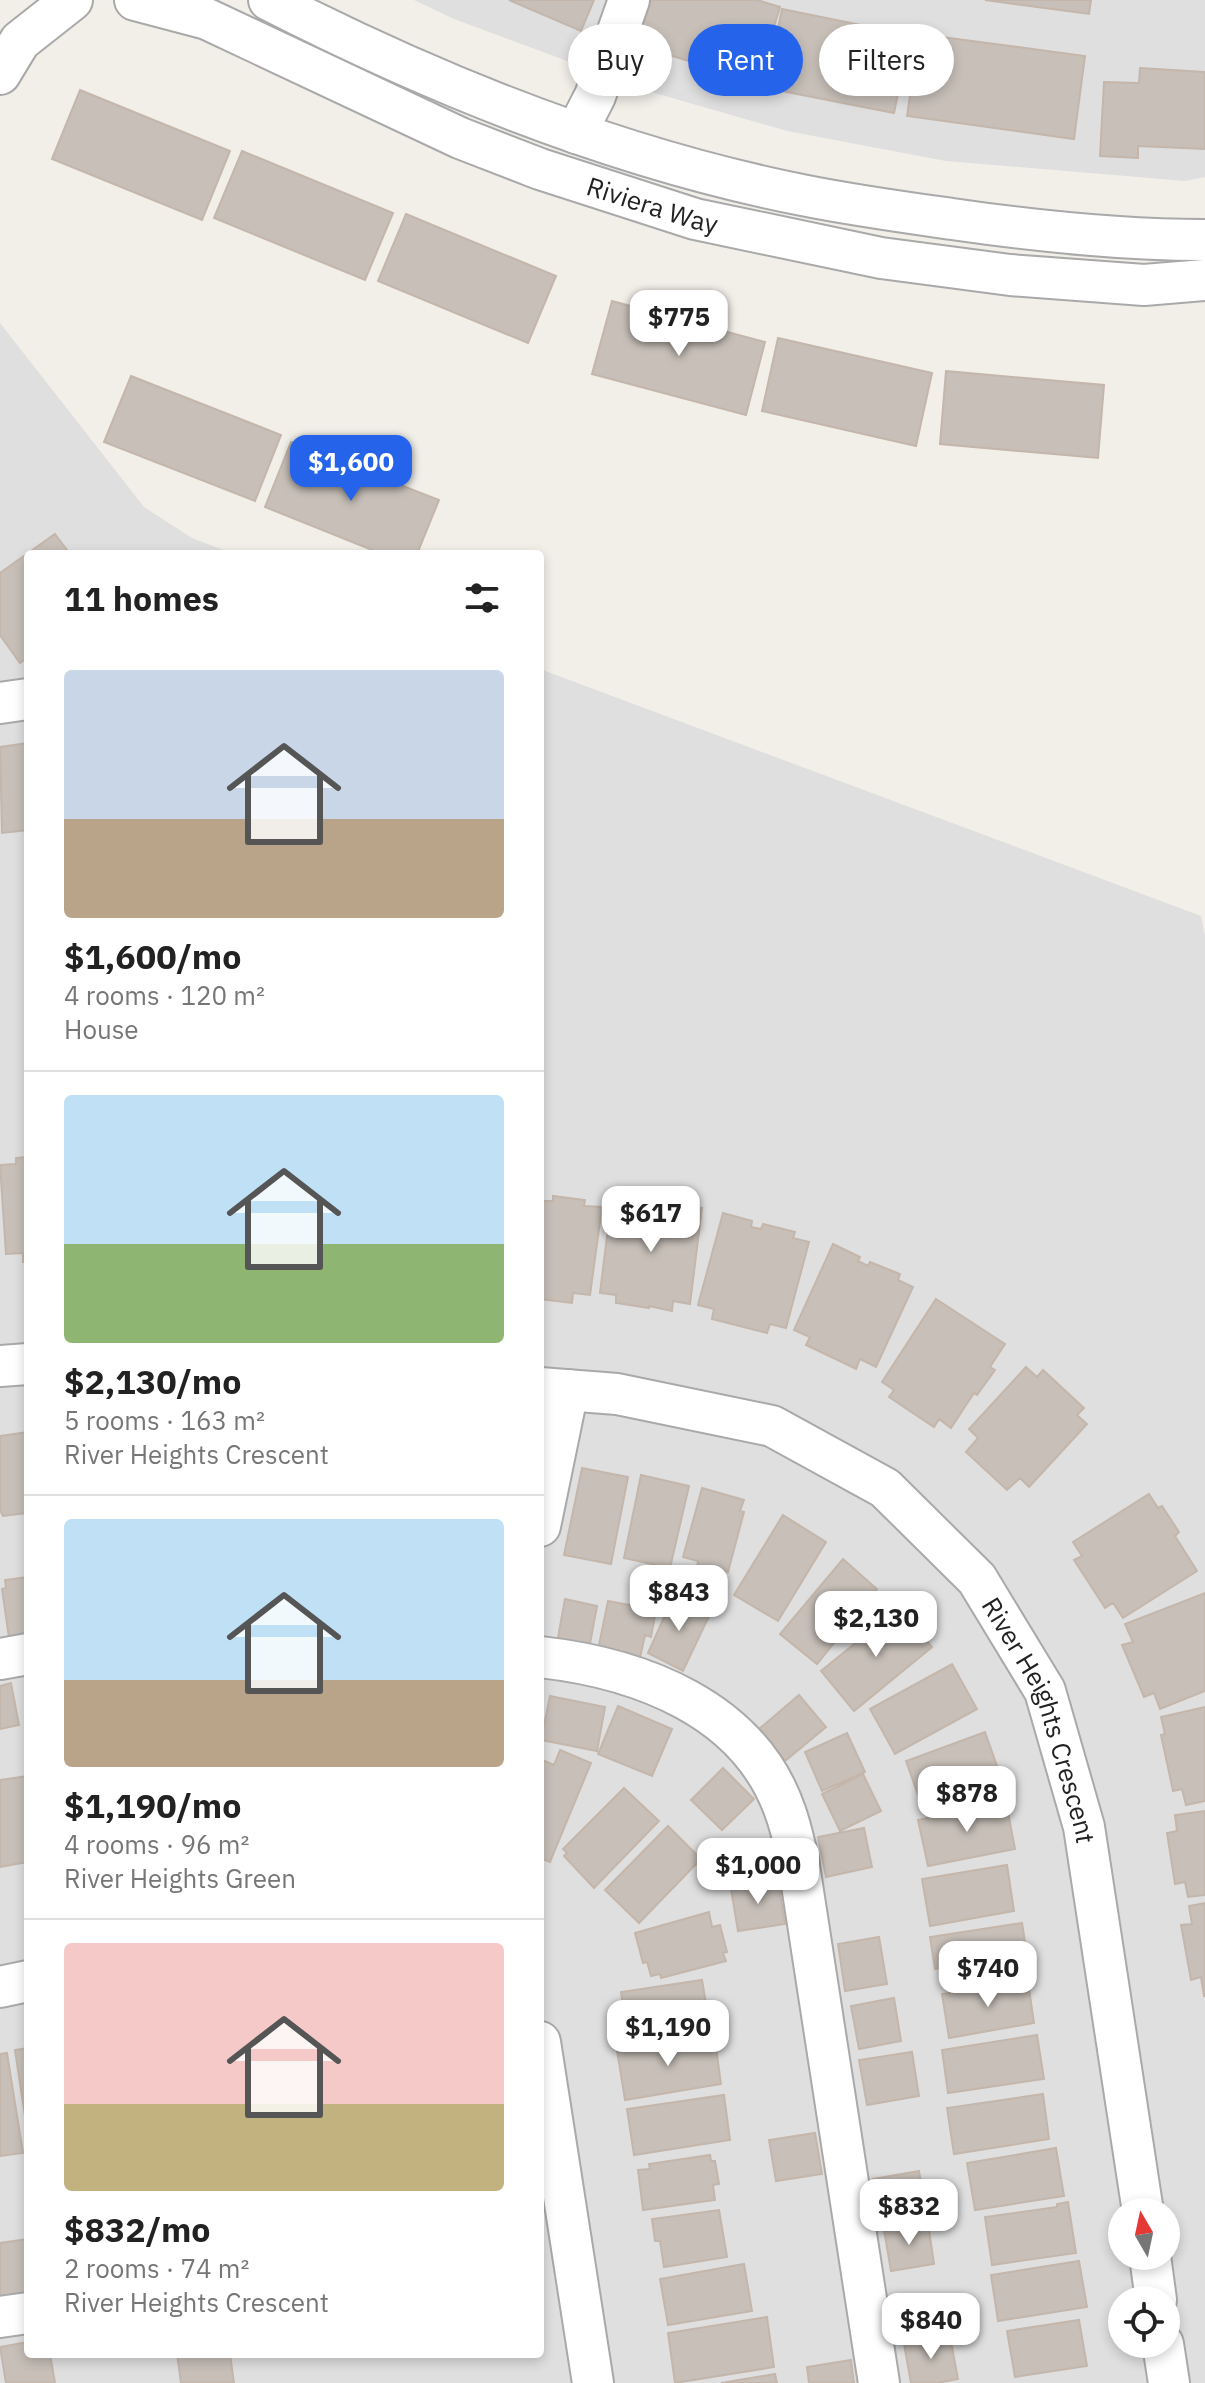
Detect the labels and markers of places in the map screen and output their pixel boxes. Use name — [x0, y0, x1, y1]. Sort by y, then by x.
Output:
pin: $775 — [632, 290, 726, 358]
pin: $1,600 — [286, 435, 416, 503]
pin: $617 — [604, 1186, 698, 1254]
pin: $843 — [632, 1565, 726, 1633]
pin: $2,130 — [811, 1591, 941, 1659]
pin: $878 — [920, 1766, 1014, 1834]
pin: $1,000 — [693, 1838, 823, 1906]
pin: $740 — [941, 1941, 1035, 2009]
pin: $1,190 — [603, 2000, 733, 2068]
pin: $832 — [862, 2179, 956, 2247]
pin: $840 — [884, 2293, 978, 2361]

